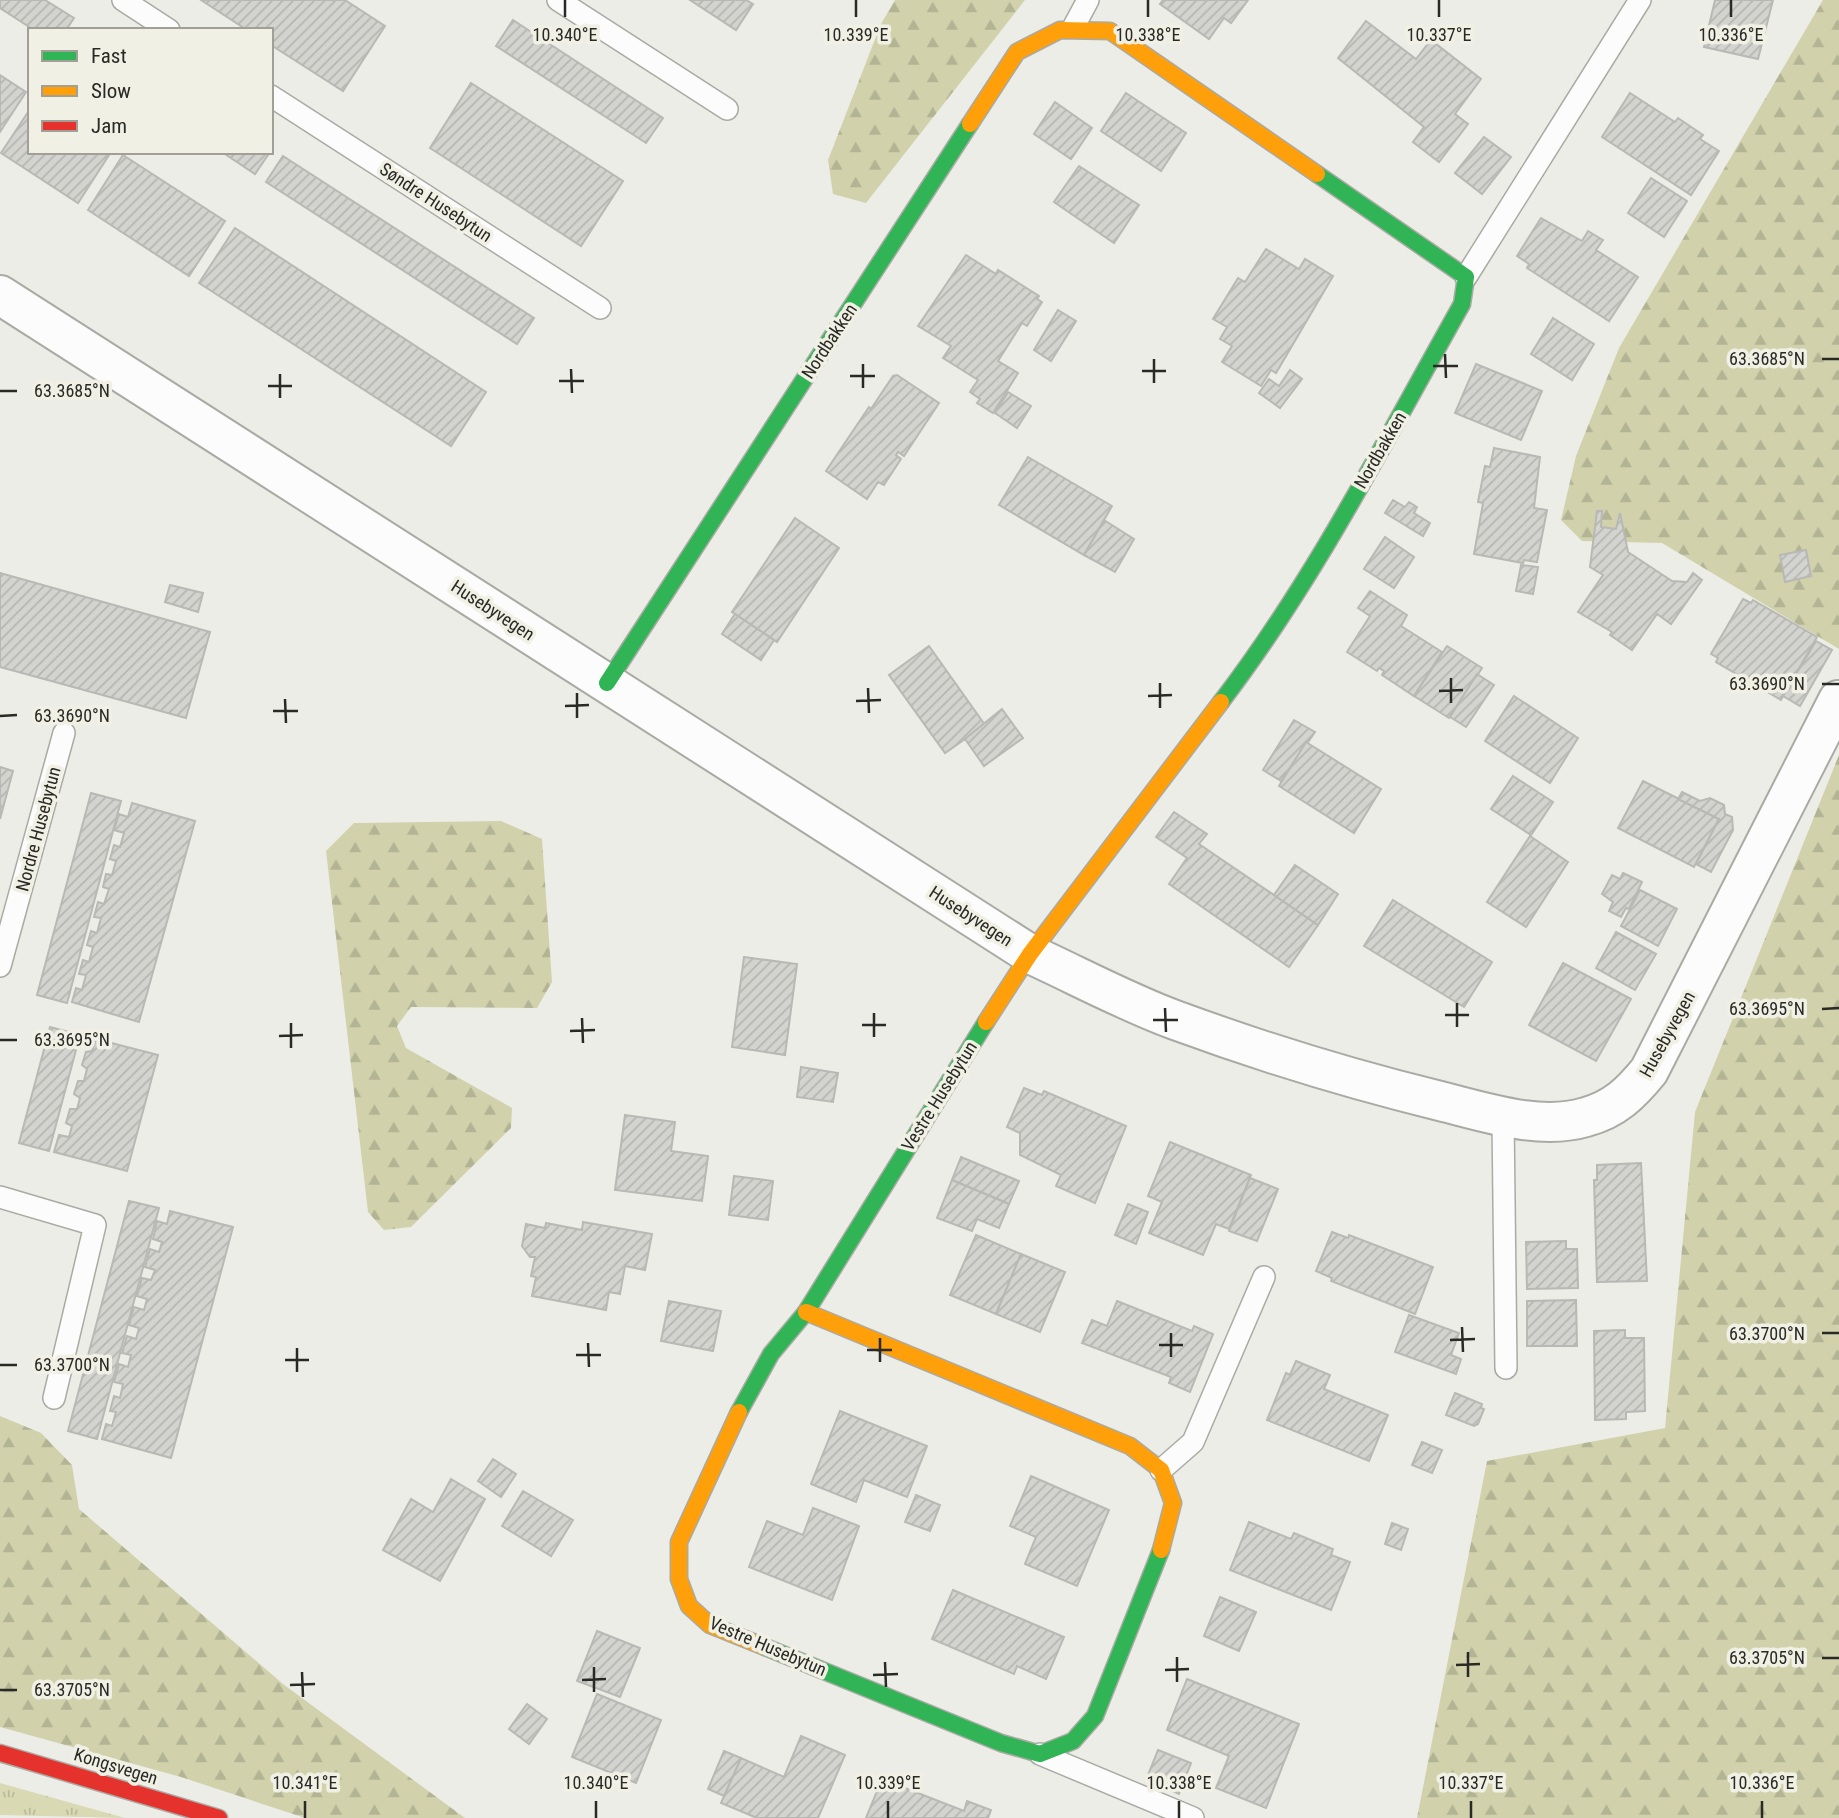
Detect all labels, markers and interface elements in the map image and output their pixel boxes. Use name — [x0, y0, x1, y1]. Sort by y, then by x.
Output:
text: 10.340°E — [533, 24, 597, 45]
text: 10.339°E — [824, 24, 888, 45]
text: 10.338°E — [1116, 24, 1180, 45]
text: 10.337°E — [1407, 24, 1471, 45]
text: 10.336°E — [1699, 24, 1763, 45]
legend — [28, 28, 273, 154]
text: Fast — [91, 44, 127, 68]
text: Slow — [91, 79, 131, 103]
text: Jam — [91, 114, 127, 138]
street label: Søndre Husebytun — [376, 158, 496, 246]
street label: Nordbakken — [797, 300, 861, 382]
text: 63.3685°N — [1729, 348, 1805, 369]
text: 63.3685°N — [34, 380, 110, 401]
street label: Nordbakken — [1350, 408, 1410, 492]
street label: Husebyvegen — [448, 575, 538, 645]
text: 63.3690°N — [1729, 673, 1805, 694]
text: 63.3690°N — [34, 705, 110, 726]
street label: Nordre Husebytun — [11, 765, 65, 893]
street label: Husebyvegen — [926, 881, 1016, 951]
street label: Husebyvegen — [1635, 987, 1699, 1081]
text: 63.3695°N — [1729, 998, 1805, 1019]
text: 63.3695°N — [34, 1029, 110, 1050]
street label: Vestre Husebytun — [897, 1037, 981, 1155]
text: 63.3700°N — [1729, 1323, 1805, 1344]
text: 63.3700°N — [34, 1354, 110, 1375]
street label: Vestre Husebytun — [706, 1612, 830, 1680]
text: 63.3705°N — [1729, 1647, 1805, 1668]
text: 63.3705°N — [34, 1679, 110, 1700]
street label: Kongsvegen — [72, 1743, 160, 1789]
text: 10.341°E — [273, 1772, 337, 1793]
text: 10.340°E — [564, 1772, 628, 1793]
text: 10.339°E — [856, 1772, 920, 1793]
text: 10.338°E — [1147, 1772, 1211, 1793]
text: 10.337°E — [1439, 1772, 1503, 1793]
text: 10.336°E — [1730, 1772, 1794, 1793]

